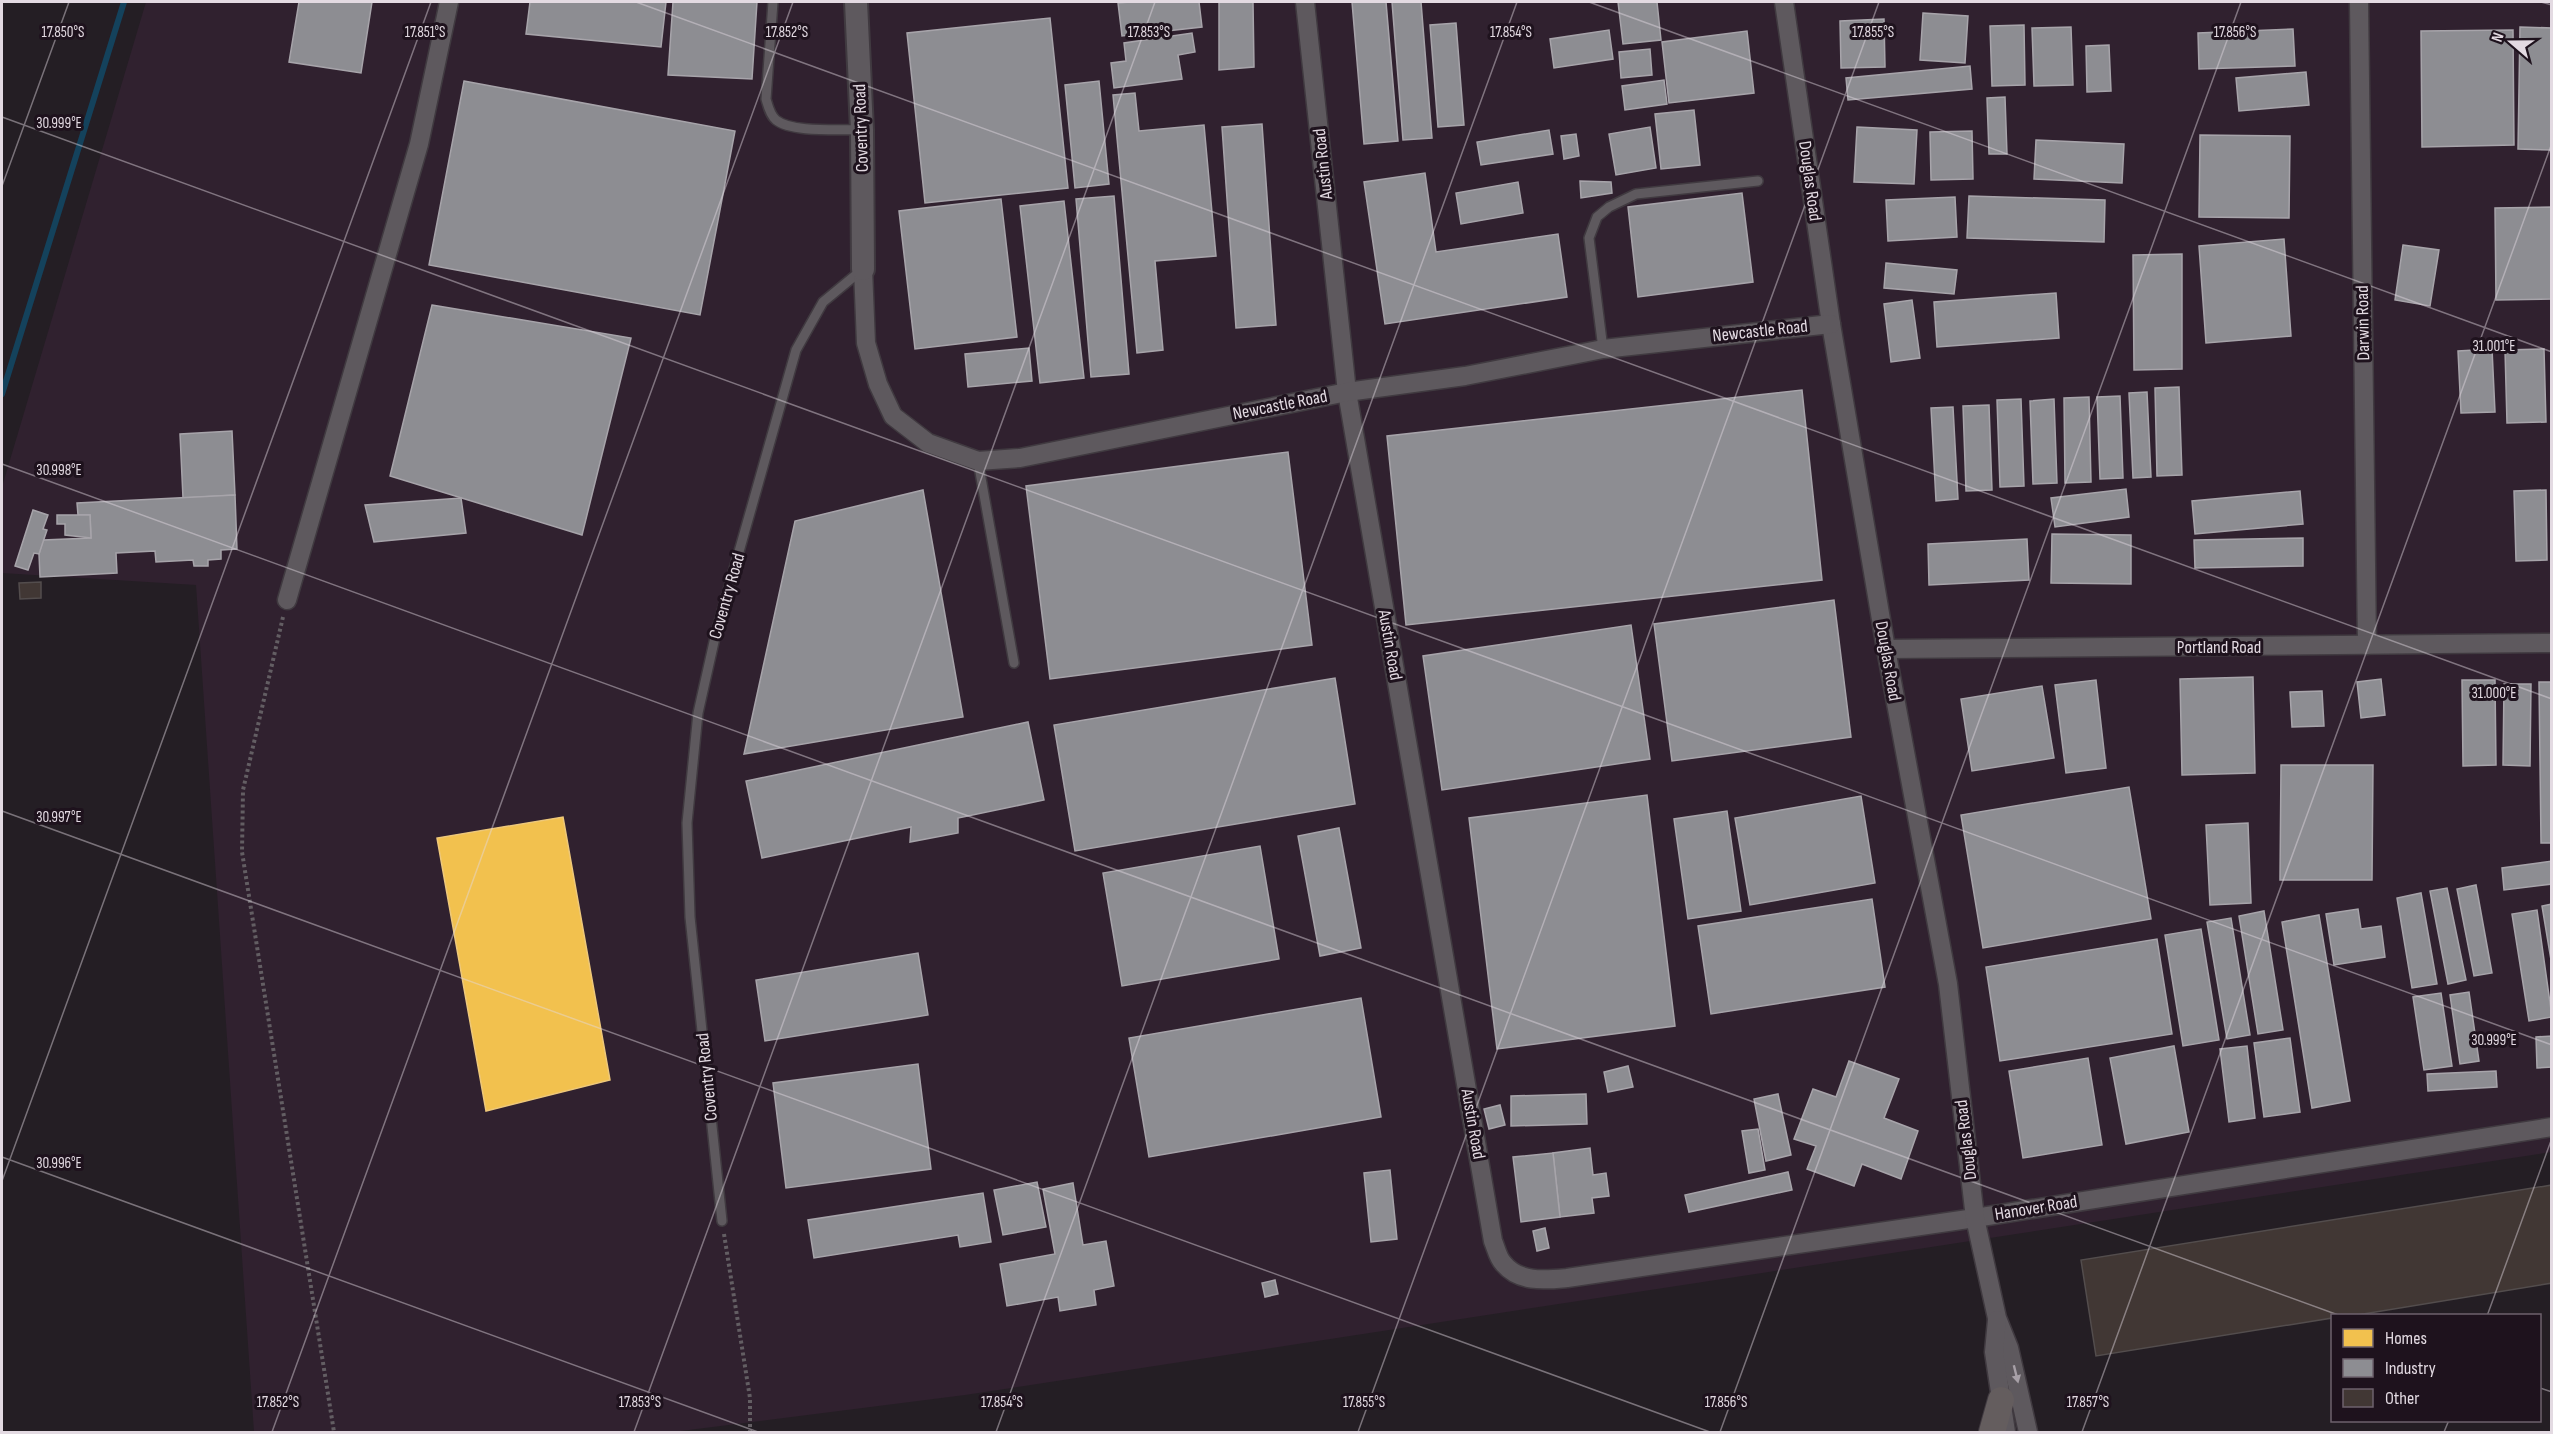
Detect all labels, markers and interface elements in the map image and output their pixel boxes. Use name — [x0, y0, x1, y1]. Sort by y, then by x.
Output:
north arrow — [2481, 12, 2541, 72]
text: 17.850°S — [42, 23, 84, 42]
text: 17.851°S — [405, 23, 445, 42]
text: 17.852°S — [766, 23, 808, 42]
text: 17.853°S — [1128, 23, 1170, 42]
text: 17.854°S — [1490, 23, 1532, 42]
text: 17.855°S — [1852, 23, 1894, 42]
text: 17.856°S — [2214, 23, 2256, 42]
text: N — [2488, 30, 2509, 45]
street label: Coventry Road — [849, 83, 873, 173]
text: 30.999°E — [36, 114, 82, 133]
street label: Austin Road — [1309, 128, 1337, 201]
street label: Douglas Road — [1794, 140, 1826, 222]
street label: Darwin Road — [2352, 285, 2374, 361]
street label: Newcastle Road — [1711, 316, 1809, 346]
text: 31.001°E — [2473, 337, 2515, 356]
street label: Newcastle Road — [1231, 386, 1329, 424]
text: 30.998°E — [36, 461, 82, 480]
street label: Coventry Road — [705, 551, 749, 641]
street label: Austin Road — [1373, 607, 1407, 682]
street label: Douglas Road — [1871, 619, 1905, 703]
street label: Portland Road — [2177, 637, 2261, 658]
text: 31.000°E — [2471, 684, 2517, 703]
text: 30.997°E — [36, 808, 82, 827]
text: 30.999°E — [2471, 1031, 2517, 1050]
street label: Coventry Road — [692, 1032, 722, 1122]
street label: Austin Road — [1456, 1086, 1490, 1161]
street label: Douglas Road — [1951, 1099, 1981, 1181]
text: 30.996°E — [36, 1154, 82, 1173]
street label: Hanover Road — [1993, 1191, 2079, 1225]
legend — [2331, 1314, 2541, 1422]
text: Homes — [2385, 1328, 2427, 1349]
text: Industry — [2385, 1358, 2436, 1379]
one-way arrow — [2011, 1364, 2021, 1383]
text: Other — [2385, 1388, 2419, 1409]
text: 17.852°S — [257, 1393, 299, 1412]
text: 17.853°S — [619, 1393, 661, 1412]
text: 17.854°S — [981, 1393, 1023, 1412]
text: 17.855°S — [1343, 1393, 1385, 1412]
text: 17.856°S — [1705, 1393, 1747, 1412]
text: 17.857°S — [2067, 1393, 2109, 1412]

